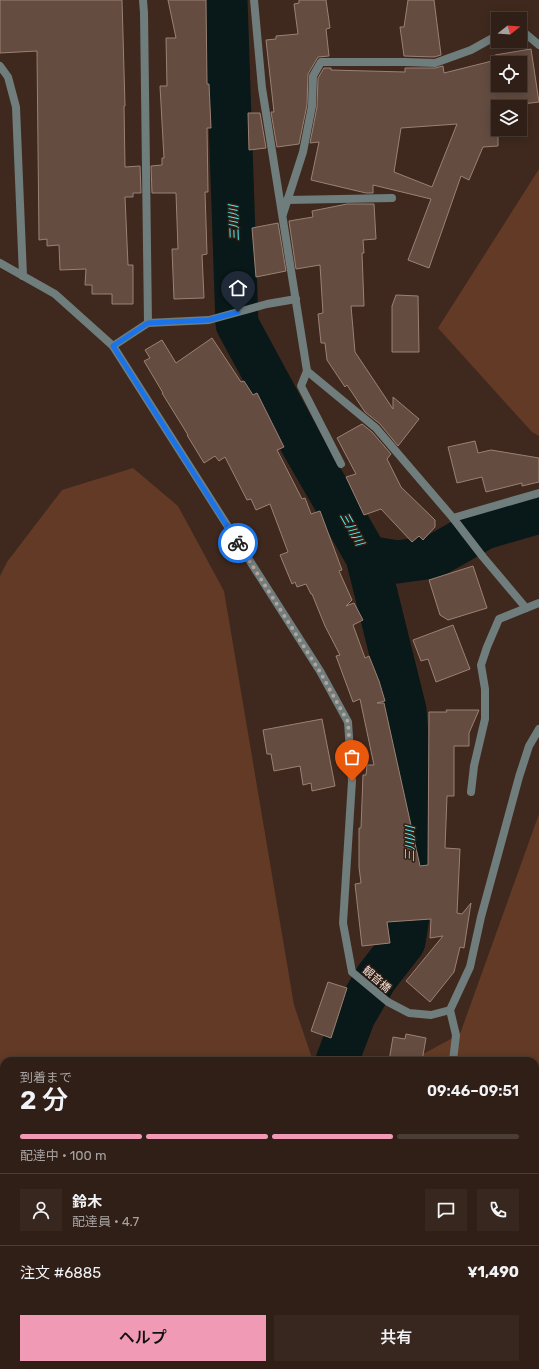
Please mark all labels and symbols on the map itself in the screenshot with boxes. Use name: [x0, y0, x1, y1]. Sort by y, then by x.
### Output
north arrow: [491, 12, 527, 48]
water label: 三川川: [226, 203, 242, 241]
pin: [221, 271, 255, 312]
water label: 三川川: [337, 510, 368, 550]
courier: [218, 523, 258, 563]
pin: [335, 740, 369, 781]
water label: 三川川: [403, 824, 417, 862]
street label: 観音橋: [360, 964, 393, 995]

